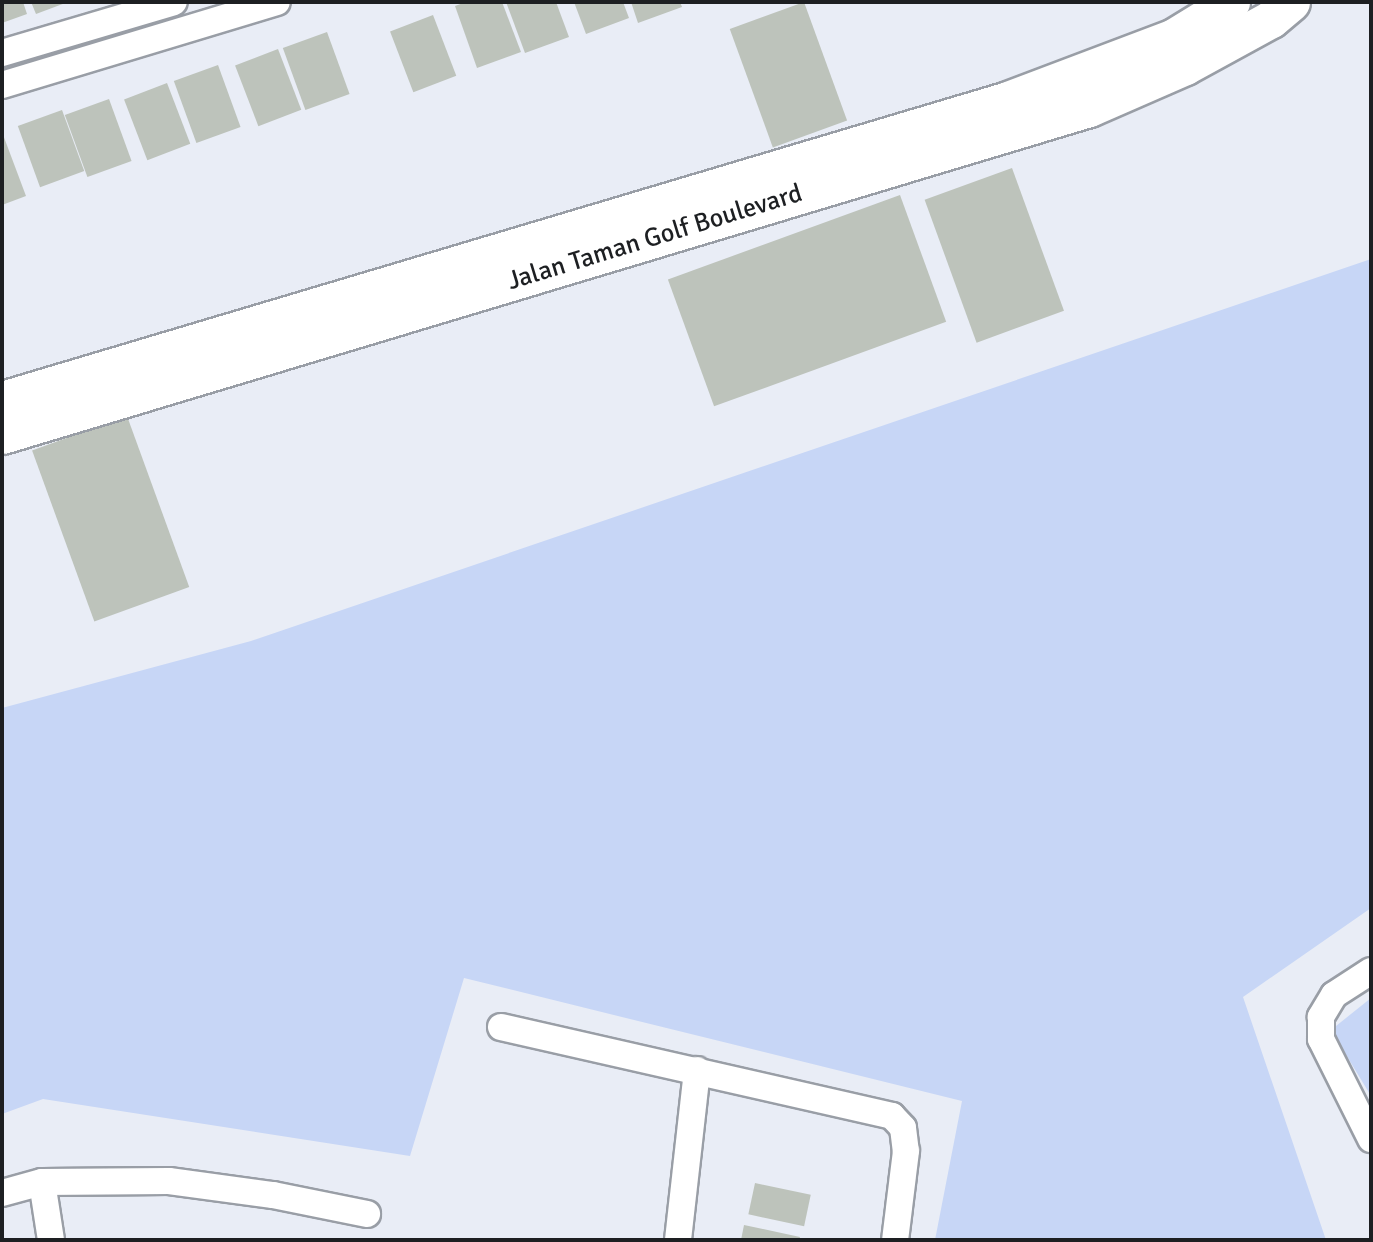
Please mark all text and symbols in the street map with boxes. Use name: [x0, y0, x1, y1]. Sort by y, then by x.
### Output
street label: Jalan Taman Golf Boulevard: [504, 178, 806, 298]

